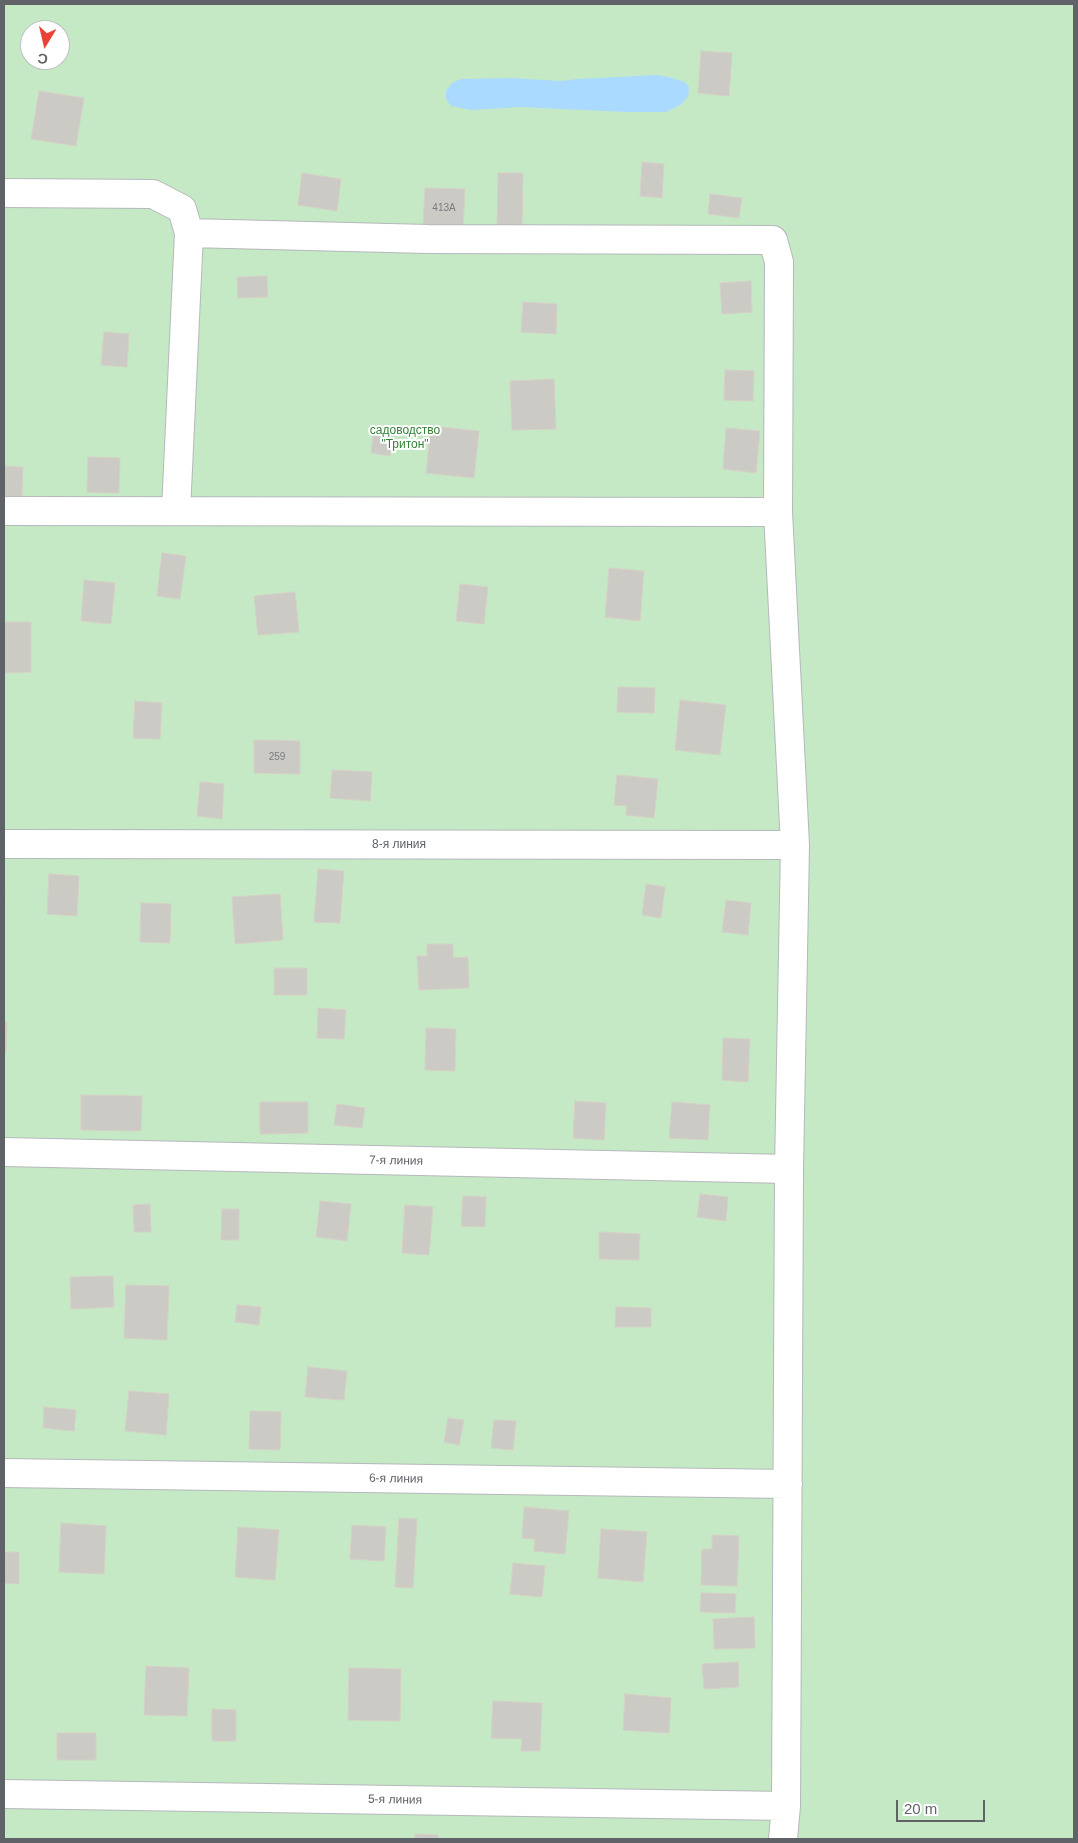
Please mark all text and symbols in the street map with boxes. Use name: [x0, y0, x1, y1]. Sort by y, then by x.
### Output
north arrow: [20, 20, 70, 70]
text: С: [37, 50, 49, 68]
house number: 413А: [432, 202, 456, 214]
park label: садоводство "Тритон": [370, 424, 440, 452]
house number: 259: [269, 751, 285, 763]
street label: 8-я линия: [372, 838, 426, 852]
street label: 7-я линия: [369, 1153, 423, 1169]
street label: 6-я линия: [369, 1471, 423, 1487]
scale bar: [898, 1790, 987, 1822]
street label: 5-я линия: [368, 1792, 422, 1808]
text: 20 m: [904, 1800, 937, 1817]

